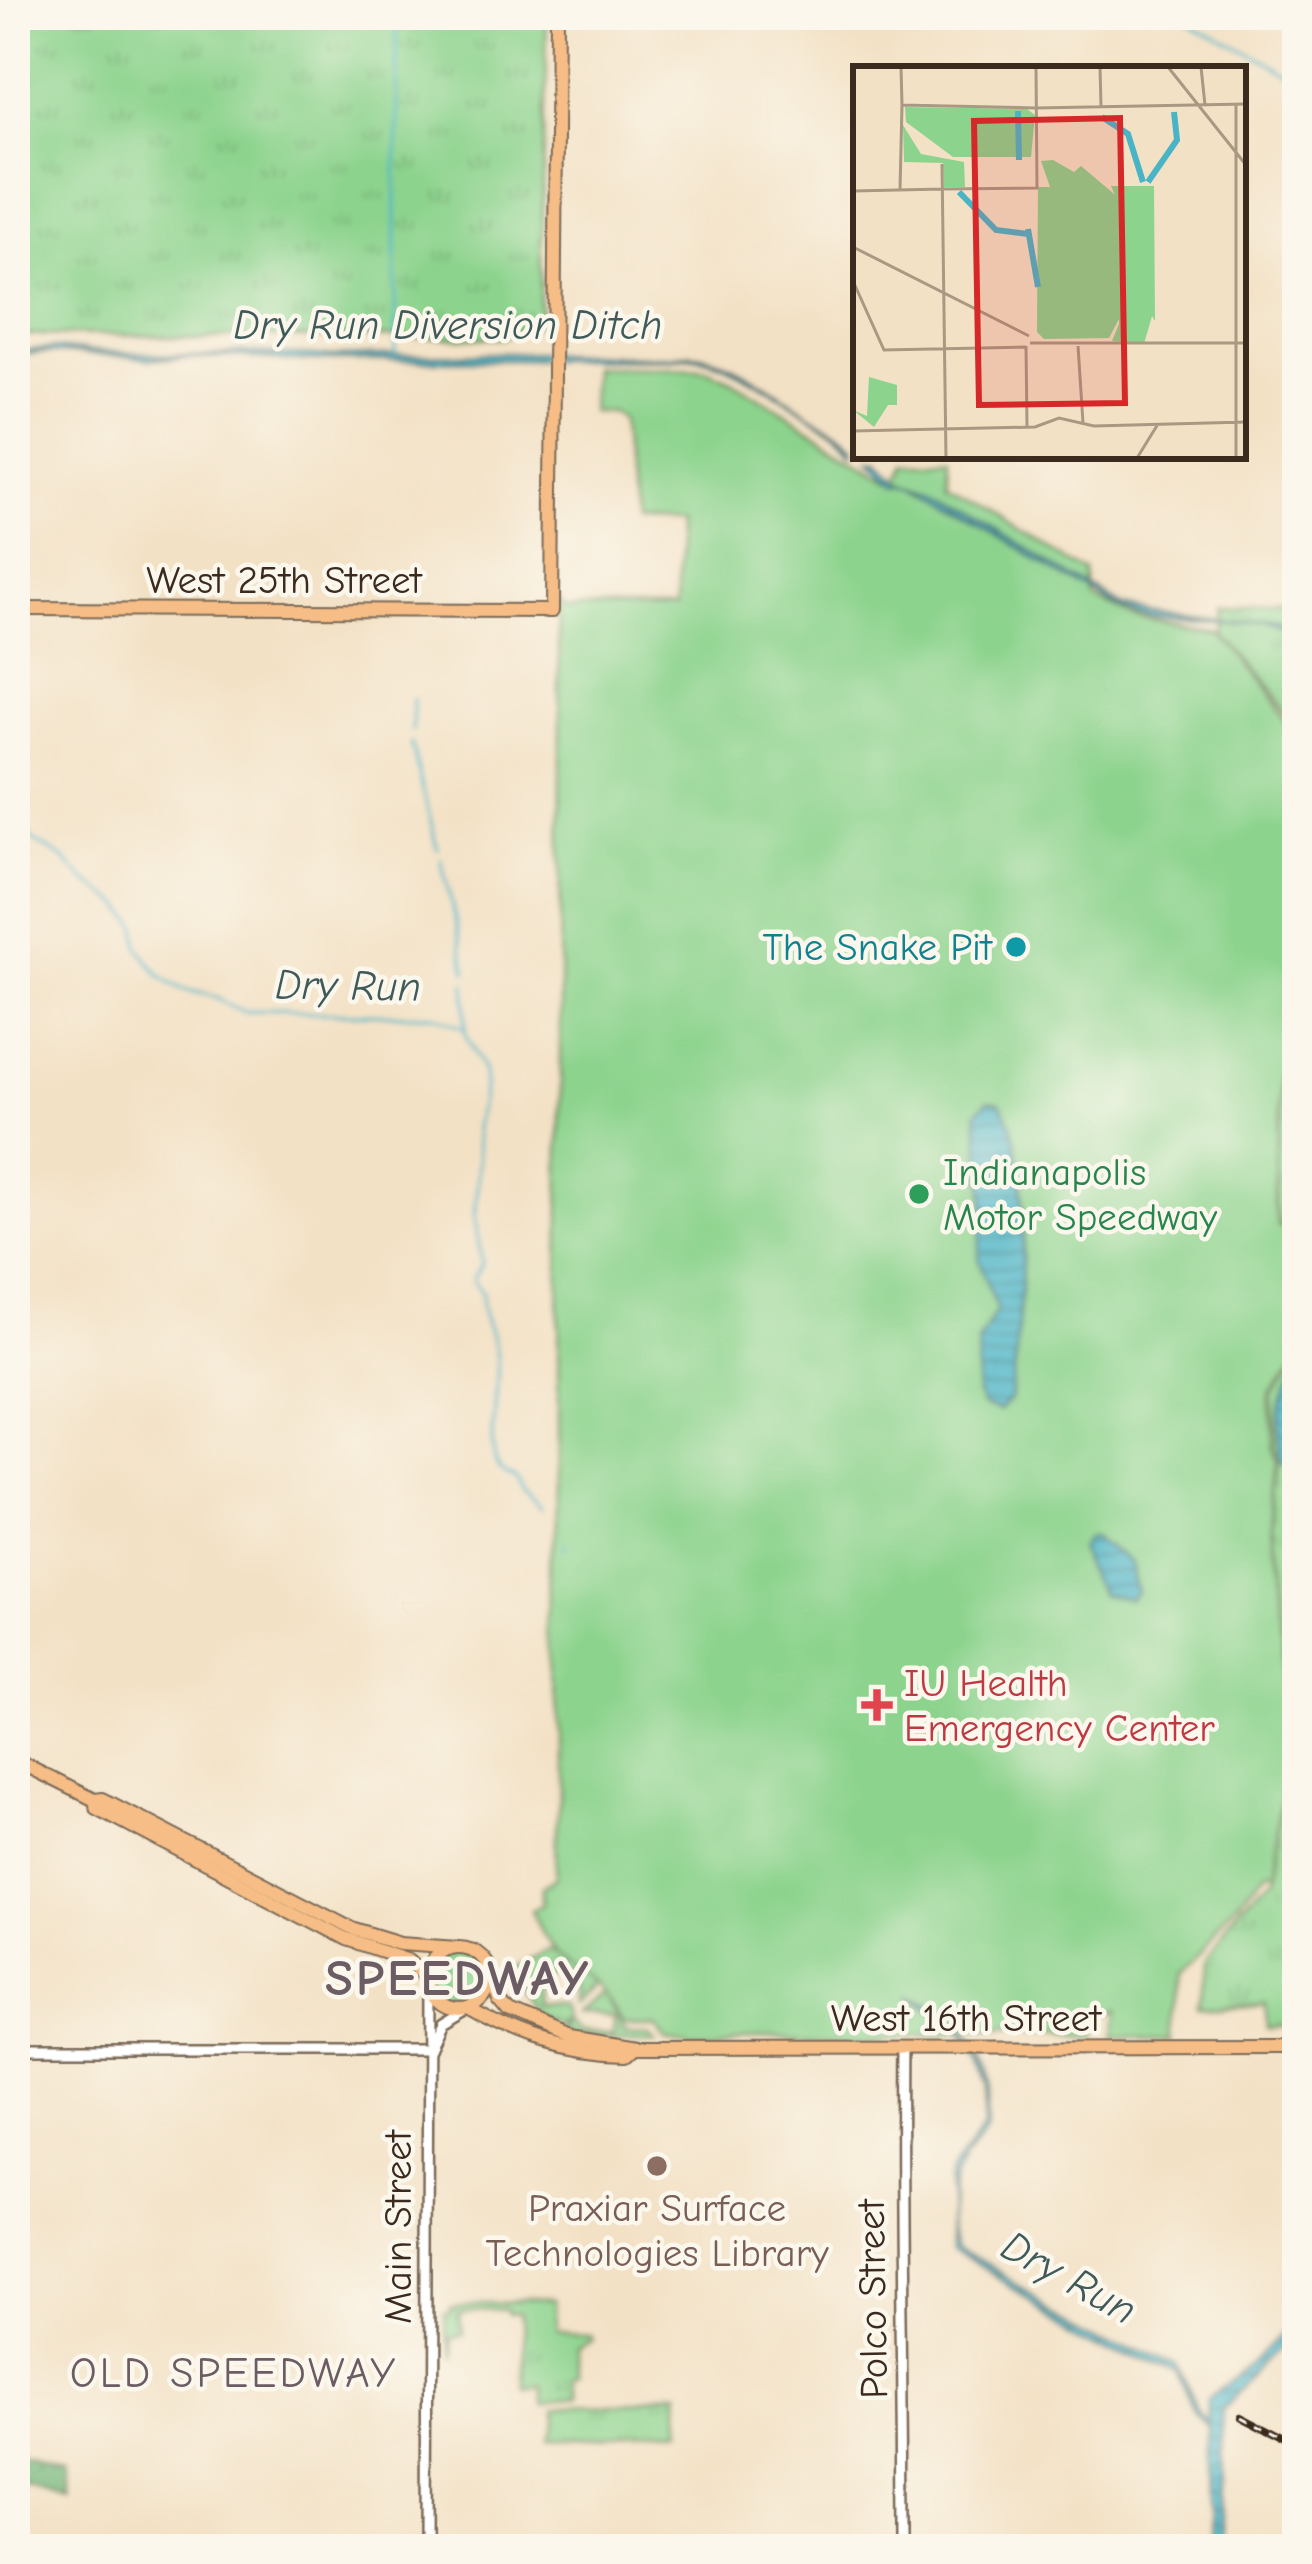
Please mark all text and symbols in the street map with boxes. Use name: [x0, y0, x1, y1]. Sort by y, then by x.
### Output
inset map: [853, 66, 1246, 459]
water label: Dry Run Diversion Ditch: [233, 301, 663, 350]
street label: West 25th Street: [146, 558, 424, 603]
place label: The Snake Pit: [762, 925, 994, 970]
marker: The Snake Pit: [1003, 934, 1029, 960]
water label: Dry Run: [274, 960, 422, 1012]
place label: Indianapolis Motor Speedway: [943, 1150, 1218, 1240]
marker: Indianapolis Motor Speedway: [906, 1181, 932, 1207]
place label: IU Health Emergency Center: [904, 1661, 1215, 1751]
marker: IU Health Emergency Center: [861, 1689, 893, 1721]
district label: SPEEDWAY: [325, 1949, 591, 2008]
street label: West 16th Street: [831, 1996, 1103, 2041]
street label: Main Street: [376, 2128, 421, 2324]
marker: Praxiar Surface Technologies Library: [644, 2153, 670, 2179]
place label: Praxiar Surface Technologies Library: [485, 2186, 829, 2276]
street label: Polco Street: [849, 2197, 897, 2399]
water label: Dry Run: [993, 2221, 1145, 2335]
district label: OLD SPEEDWAY: [70, 2349, 398, 2398]

